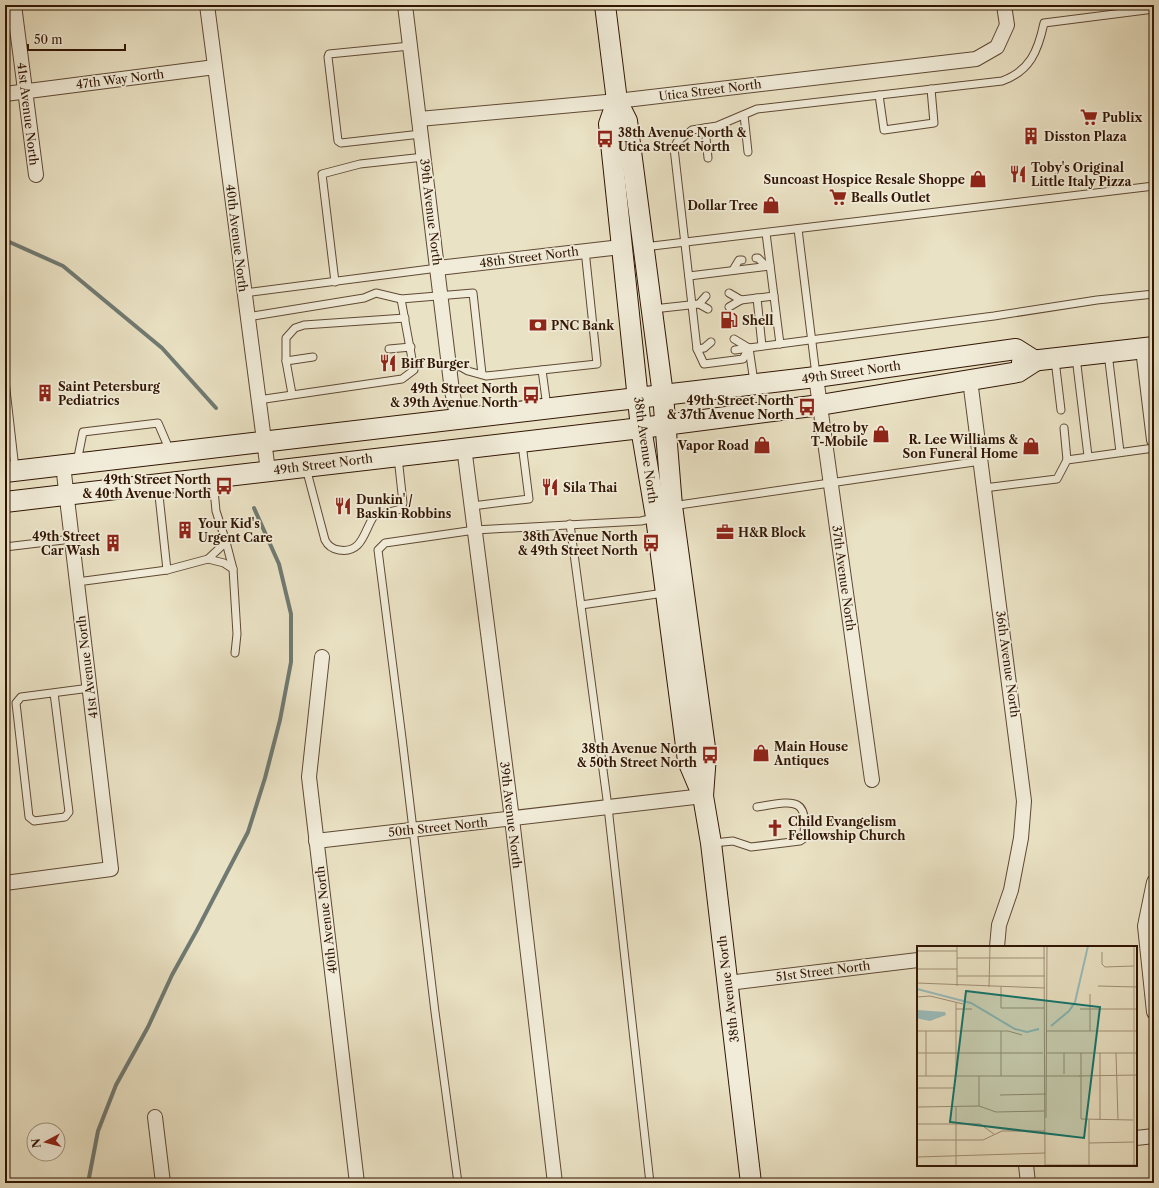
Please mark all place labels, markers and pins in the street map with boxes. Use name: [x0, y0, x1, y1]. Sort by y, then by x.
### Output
supermarket icon: Publix: [1079, 107, 1099, 127]
place label: Publix: [1102, 110, 1143, 125]
place label: 38th Avenue North & Utica Street North: [618, 125, 746, 154]
building icon: Disston Plaza: [1021, 126, 1041, 146]
bus stop icon: 38th Avenue North & Utica Street North: [595, 129, 615, 149]
place label: Disston Plaza: [1044, 129, 1128, 144]
place label: Toby's Original Little Italy Pizza: [1031, 160, 1132, 189]
restaurant icon: Toby's Original Little Italy Pizza: [1008, 164, 1028, 184]
shop icon: Suncoast Hospice Resale Shoppe: [968, 169, 988, 189]
place label: Suncoast Hospice Resale Shoppe: [764, 172, 965, 187]
supermarket icon: Bealls Outlet: [828, 187, 848, 207]
place label: Bealls Outlet: [851, 190, 931, 205]
shop icon: Dollar Tree: [761, 195, 781, 215]
place label: Dollar Tree: [687, 198, 758, 213]
fuel station icon: Shell: [719, 310, 739, 330]
place label: Shell: [742, 313, 774, 328]
bank icon: PNC Bank: [528, 315, 548, 335]
place label: PNC Bank: [551, 318, 615, 333]
restaurant icon: Biff Burger: [378, 353, 398, 373]
place label: Biff Burger: [401, 356, 469, 371]
place label: Saint Petersburg Pediatrics: [58, 379, 161, 408]
place label: 49th Street North & 39th Avenue North: [390, 381, 519, 410]
building icon: Saint Petersburg Pediatrics: [35, 383, 55, 403]
bus stop icon: 49th Street North & 39th Avenue North: [521, 385, 541, 405]
place label: 49th Street North & 37th Avenue North: [667, 393, 795, 422]
bus stop icon: 49th Street North & 37th Avenue North: [797, 397, 817, 417]
place label: Metro by T-Mobile: [811, 420, 869, 449]
shop icon: Metro by T-Mobile: [871, 424, 891, 444]
place label: R. Lee Williams & Son Funeral Home: [903, 432, 1018, 461]
shop icon: Vapor Road: [752, 435, 772, 455]
shop icon: R. Lee Williams & Son Funeral Home: [1021, 436, 1041, 456]
place label: Vapor Road: [677, 438, 749, 453]
place label: 49th Street North & 40th Avenue North: [82, 472, 212, 501]
bus stop icon: 49th Street North & 40th Avenue North: [214, 476, 234, 496]
restaurant icon: Sila Thai: [540, 477, 560, 497]
place label: Sila Thai: [563, 480, 618, 495]
place label: Dunkin' / Baskin Robbins: [356, 492, 452, 521]
restaurant icon: Dunkin' / Baskin Robbins: [333, 496, 353, 516]
place label: Your Kid's Urgent Care: [197, 516, 273, 545]
building icon: Your Kid's Urgent Care: [175, 520, 195, 540]
office icon: H&R Block: [715, 522, 735, 542]
place label: H&R Block: [738, 525, 807, 540]
place label: 49th Street Car Wash: [32, 529, 101, 558]
place label: 38th Avenue North & 49th Street North: [518, 529, 639, 558]
building icon: 49th Street Car Wash: [103, 533, 123, 553]
bus stop icon: 38th Avenue North & 49th Street North: [641, 533, 661, 553]
place label: Main House Antiques: [773, 739, 848, 768]
place label: 38th Avenue North & 50th Street North: [577, 741, 698, 770]
shop icon: Main House Antiques: [751, 743, 771, 763]
bus stop icon: 38th Avenue North & 50th Street North: [700, 745, 720, 765]
place label: Child Evangelism Fellowship Church: [788, 814, 906, 843]
church icon: Child Evangelism Fellowship Church: [765, 818, 785, 838]

